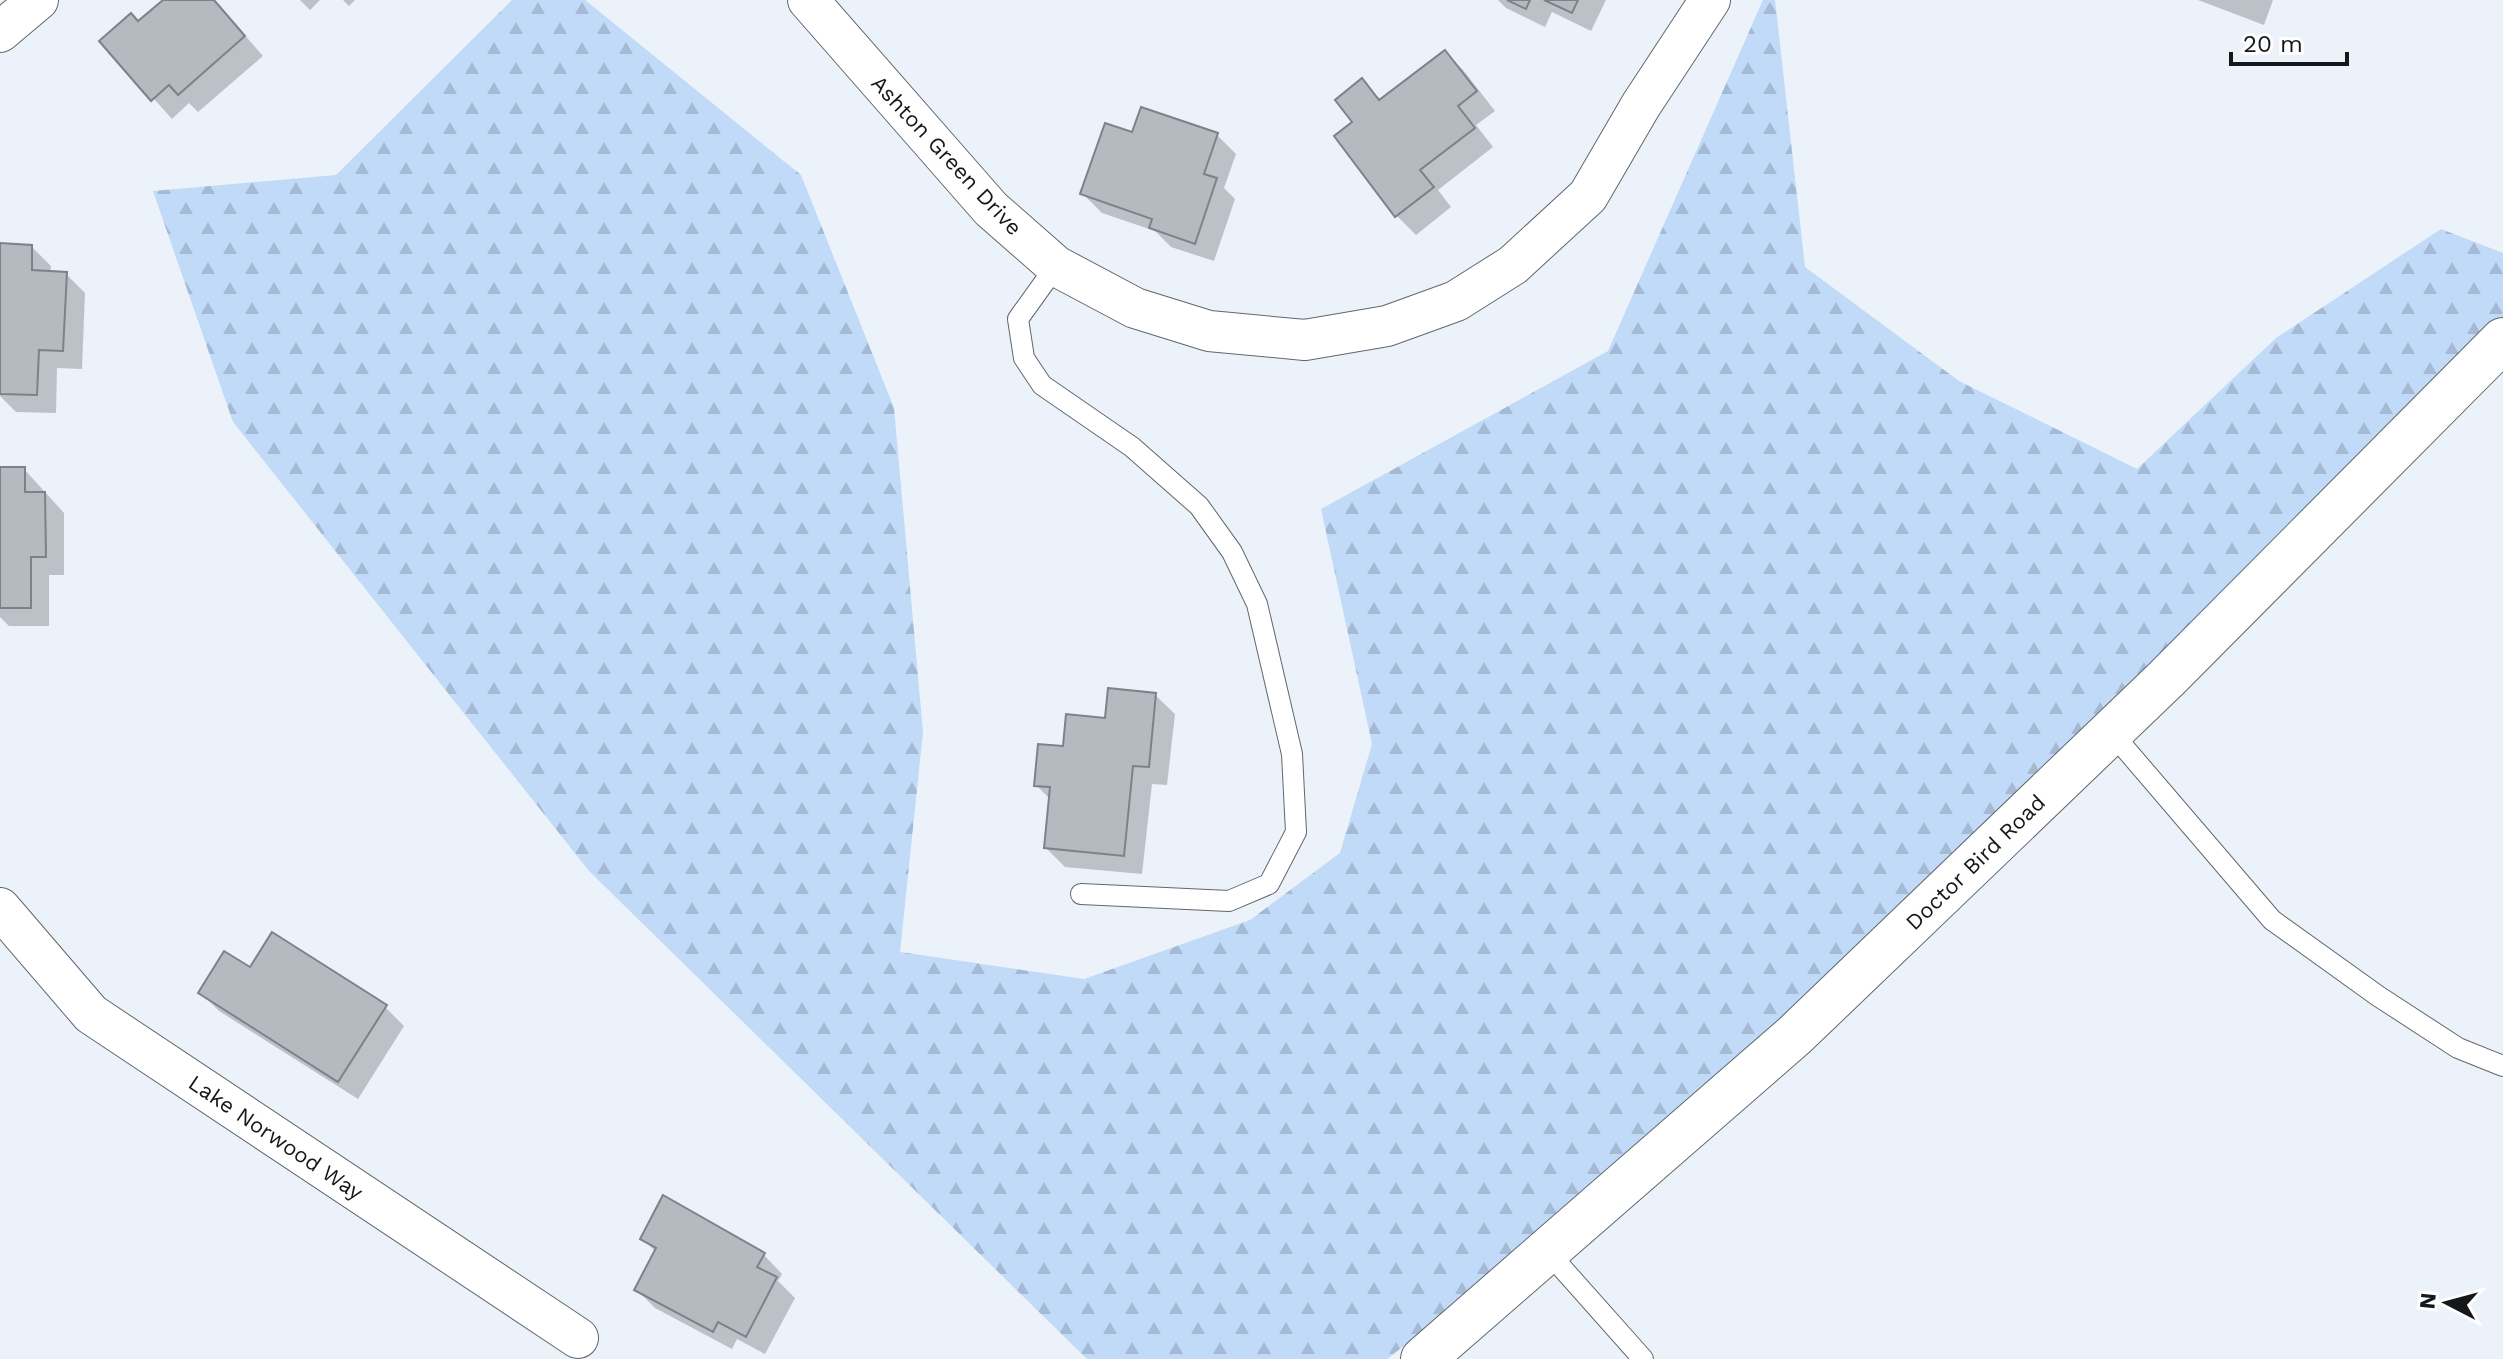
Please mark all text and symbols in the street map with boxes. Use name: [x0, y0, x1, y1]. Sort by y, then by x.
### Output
scale bar: [2231, 16, 2347, 66]
text: 20 m: [2243, 30, 2303, 58]
street label: Ashton Green Drive: [866, 70, 1027, 240]
street label: Doctor Bird Road: [1901, 790, 2050, 935]
street label: Lake Norwood Way: [184, 1070, 368, 1205]
north arrow: [2407, 1263, 2487, 1343]
text: N: [2414, 1292, 2441, 1310]

